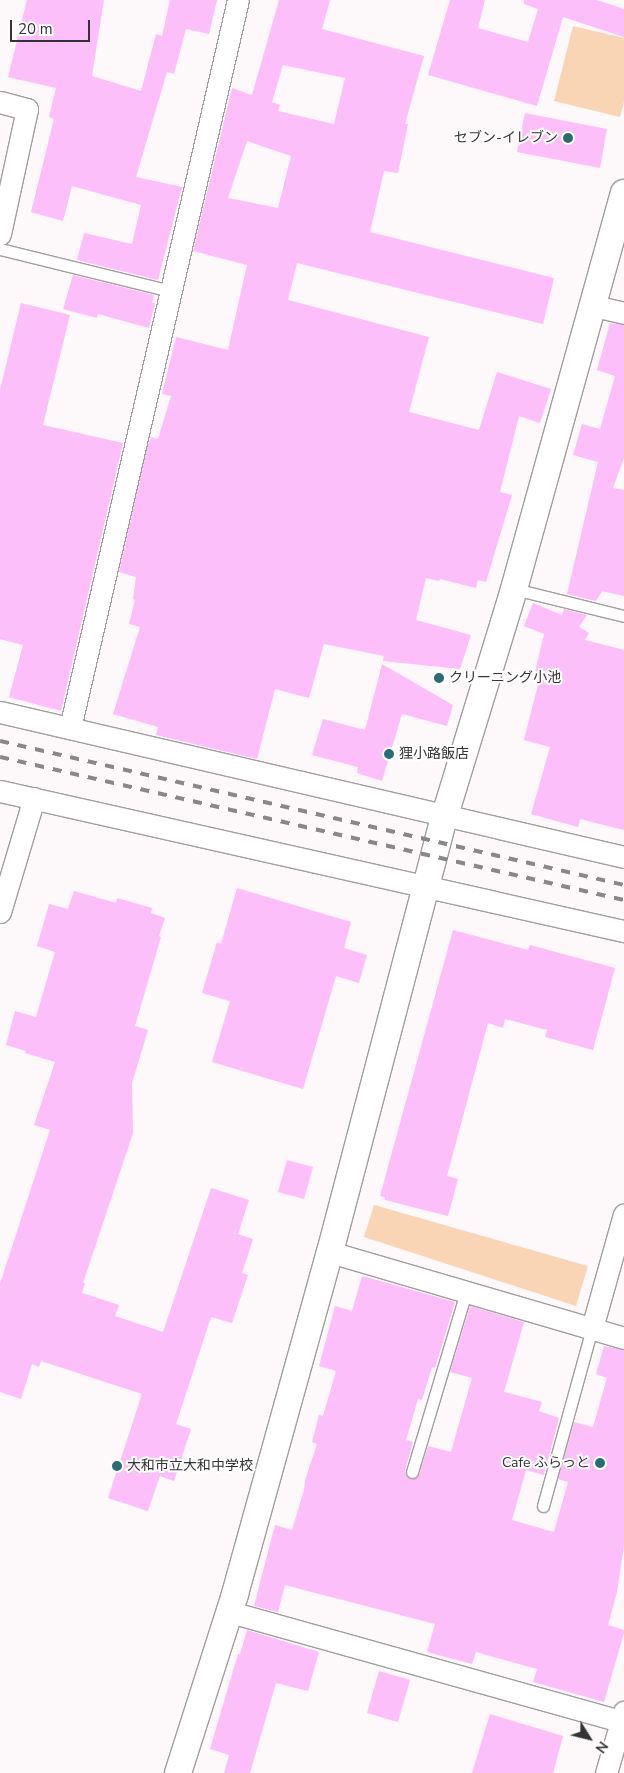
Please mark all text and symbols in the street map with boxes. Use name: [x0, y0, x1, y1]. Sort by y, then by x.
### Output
scale bar: [12, 10, 92, 42]
text: 20 m: [18, 19, 53, 39]
place label: セブン-イレブン: [454, 130, 558, 146]
marker: セブン-イレブン: [562, 132, 574, 144]
place label: クリーニング小池: [449, 670, 561, 686]
marker: クリーニング小池: [433, 672, 445, 684]
place label: 狸小路飯店: [399, 746, 469, 762]
marker: 狸小路飯店: [383, 748, 395, 760]
place label: Cafe ふらっと: [502, 1455, 590, 1471]
marker: Cafe ふらっと: [594, 1457, 606, 1469]
place label: 大和市立大和中学校: [127, 1458, 253, 1474]
marker: 大和市立大和中学校: [111, 1460, 123, 1472]
north arrow: [564, 1713, 614, 1763]
text: N: [591, 1737, 612, 1757]

